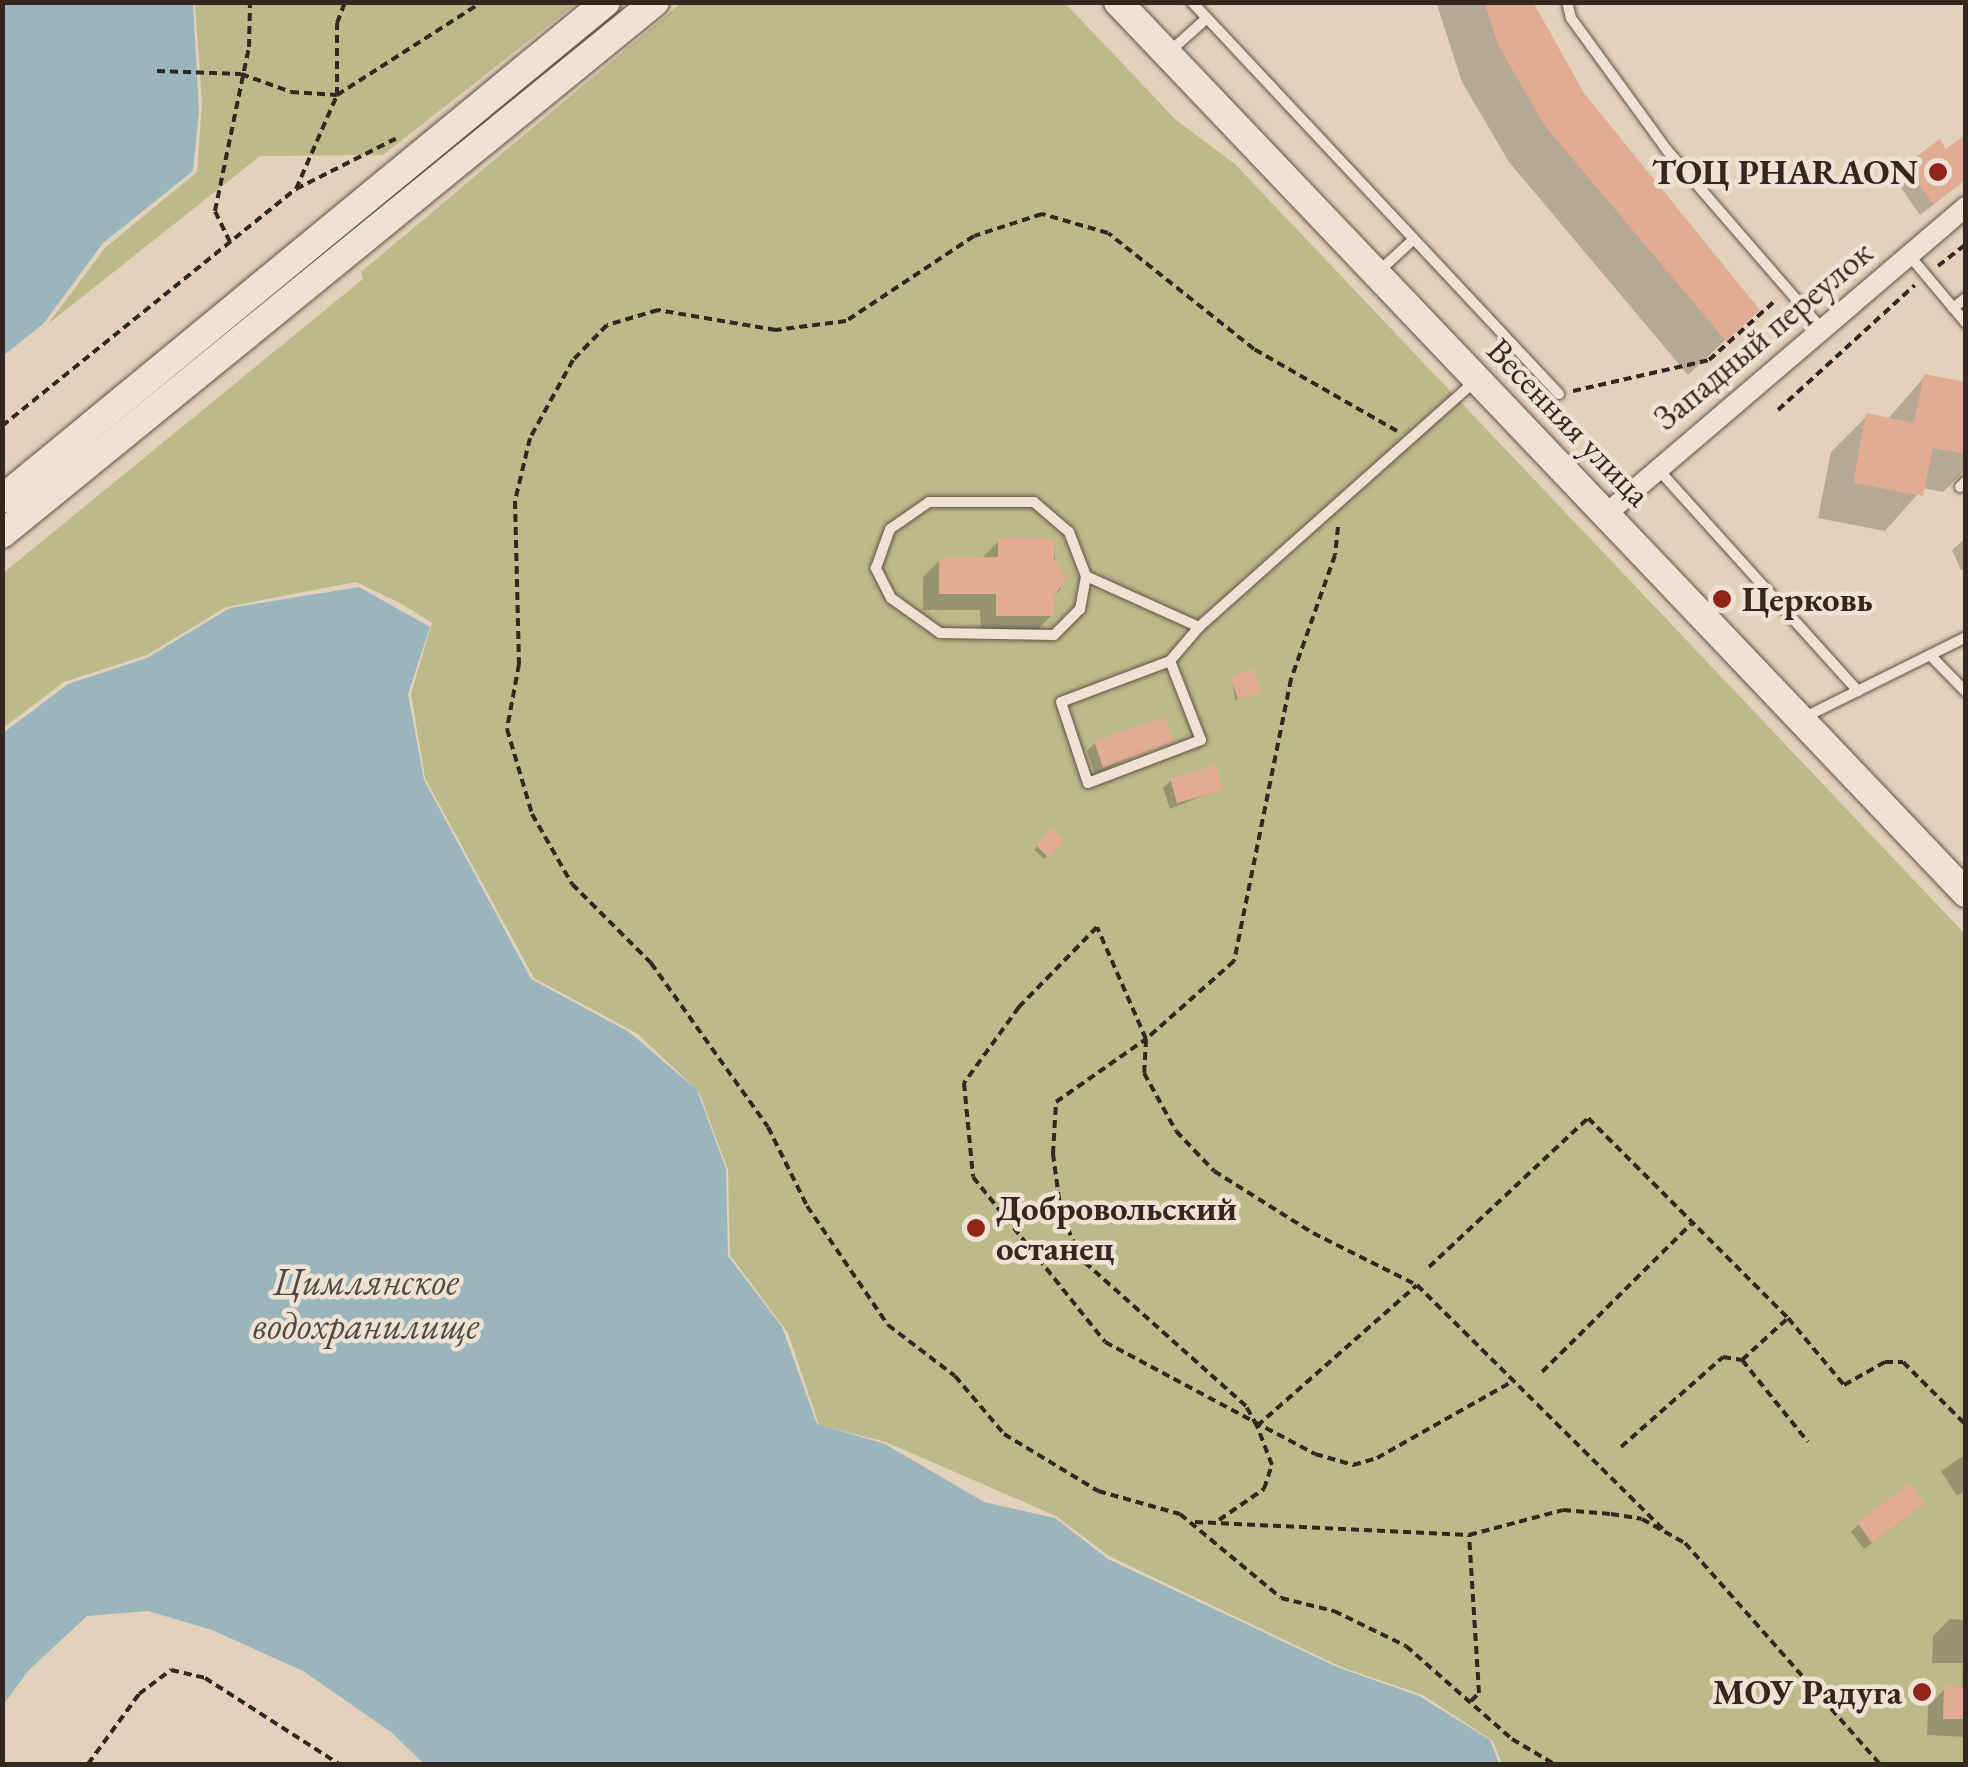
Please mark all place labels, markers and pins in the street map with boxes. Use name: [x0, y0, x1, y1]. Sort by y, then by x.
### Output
place label: ТОЦ PHARAON: [1652, 151, 1918, 193]
marker: ТОЦ PHARAON: [1927, 161, 1949, 183]
place label: Церковь: [1742, 578, 1873, 620]
marker: Церковь: [1711, 588, 1733, 610]
place label: Добровольский останец: [996, 1187, 1237, 1269]
marker: Добровольский останец: [965, 1217, 987, 1239]
place label: МОУ Радуга: [1712, 1671, 1902, 1713]
marker: МОУ Радуга: [1911, 1681, 1933, 1703]

